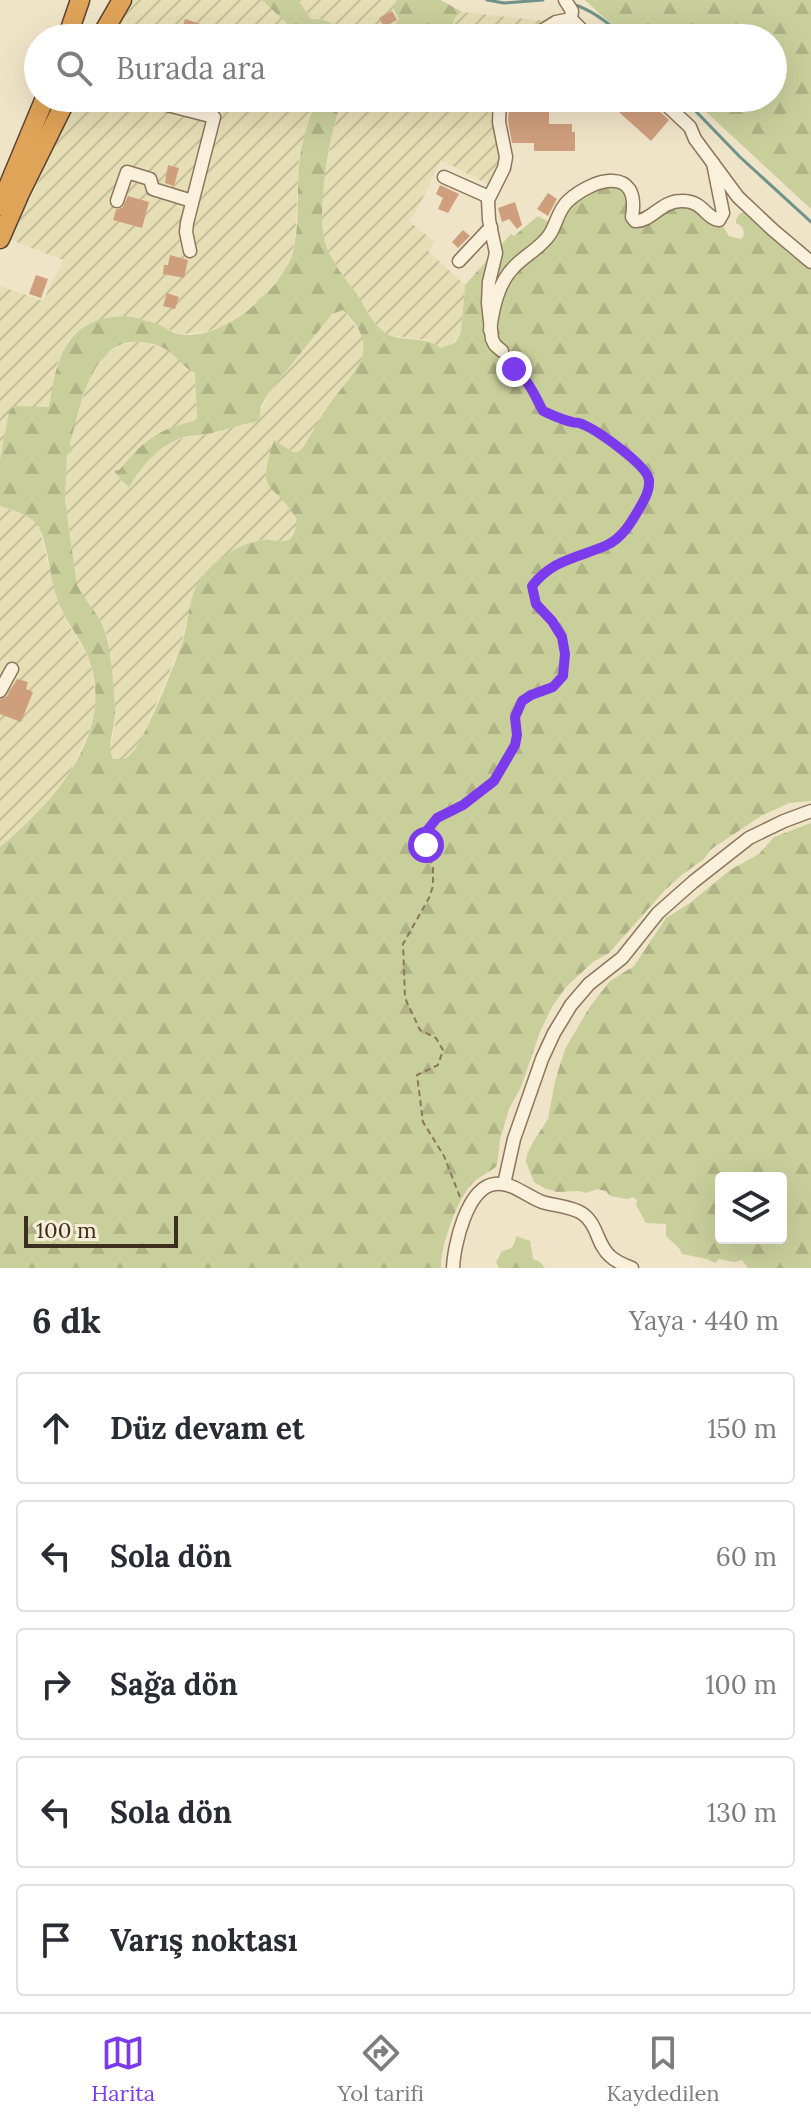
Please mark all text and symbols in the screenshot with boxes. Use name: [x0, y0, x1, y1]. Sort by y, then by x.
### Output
search box: [24, 24, 787, 112]
icon: search: [52, 46, 96, 90]
text: Burada ara: [116, 49, 266, 87]
route end: [496, 351, 532, 387]
route start: [408, 827, 444, 863]
map controls: [715, 1172, 787, 1244]
button: layers: [715, 1172, 787, 1244]
scale bar: [24, 1212, 178, 1248]
text: 100 m: [36, 1216, 97, 1244]
text: 6 dk: [32, 1299, 101, 1342]
text: Yaya · 440 m: [629, 1304, 779, 1337]
icon: ahead: [34, 1406, 78, 1450]
text: Düz devam et: [110, 1409, 304, 1447]
text: 150 m: [707, 1412, 777, 1445]
icon: left: [34, 1534, 78, 1578]
text: Sola dön: [110, 1537, 232, 1575]
text: 60 m: [716, 1540, 777, 1573]
icon: right: [34, 1662, 78, 1706]
text: Sağa dön: [110, 1665, 238, 1703]
text: 100 m: [705, 1668, 777, 1701]
icon: left: [34, 1790, 78, 1834]
text: Sola dön: [110, 1793, 232, 1831]
text: 130 m: [707, 1796, 777, 1829]
icon: arrive: [34, 1918, 78, 1962]
text: Varış noktası: [110, 1921, 297, 1959]
tab: Harita: [91, 2031, 155, 2107]
tab: Yol tarifi: [338, 2031, 424, 2107]
tab: Kaydedilen: [607, 2031, 720, 2107]

